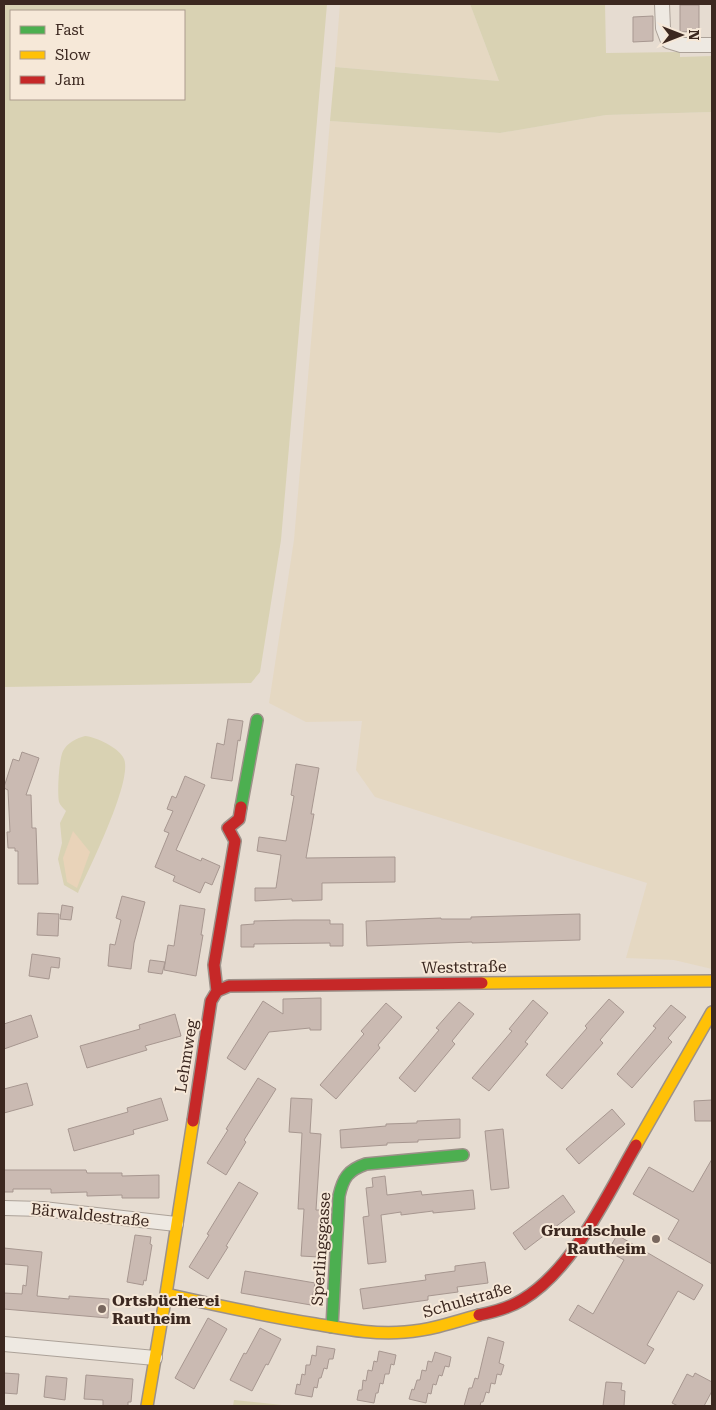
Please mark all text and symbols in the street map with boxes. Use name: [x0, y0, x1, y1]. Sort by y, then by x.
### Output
legend: [10, 10, 185, 100]
north arrow: [656, 10, 706, 60]
text: Fast: [55, 21, 85, 39]
text: N: [686, 30, 702, 41]
text: Slow: [55, 46, 91, 64]
text: Jam: [55, 71, 85, 89]
street label: Weststraße: [421, 957, 507, 977]
street label: Lehmweg: [171, 1017, 201, 1094]
street label: Sperlingsgasse: [308, 1191, 334, 1307]
street label: Bärwaldestraße: [30, 1199, 151, 1231]
place label: Grundschule Rautheim: [541, 1221, 647, 1258]
marker: Grundschule Rautheim: [650, 1233, 662, 1245]
street label: Schulstraße: [420, 1278, 514, 1322]
place label: Ortsbücherei Rautheim: [112, 1291, 220, 1328]
marker: Ortsbücherei Rautheim: [96, 1303, 108, 1315]

